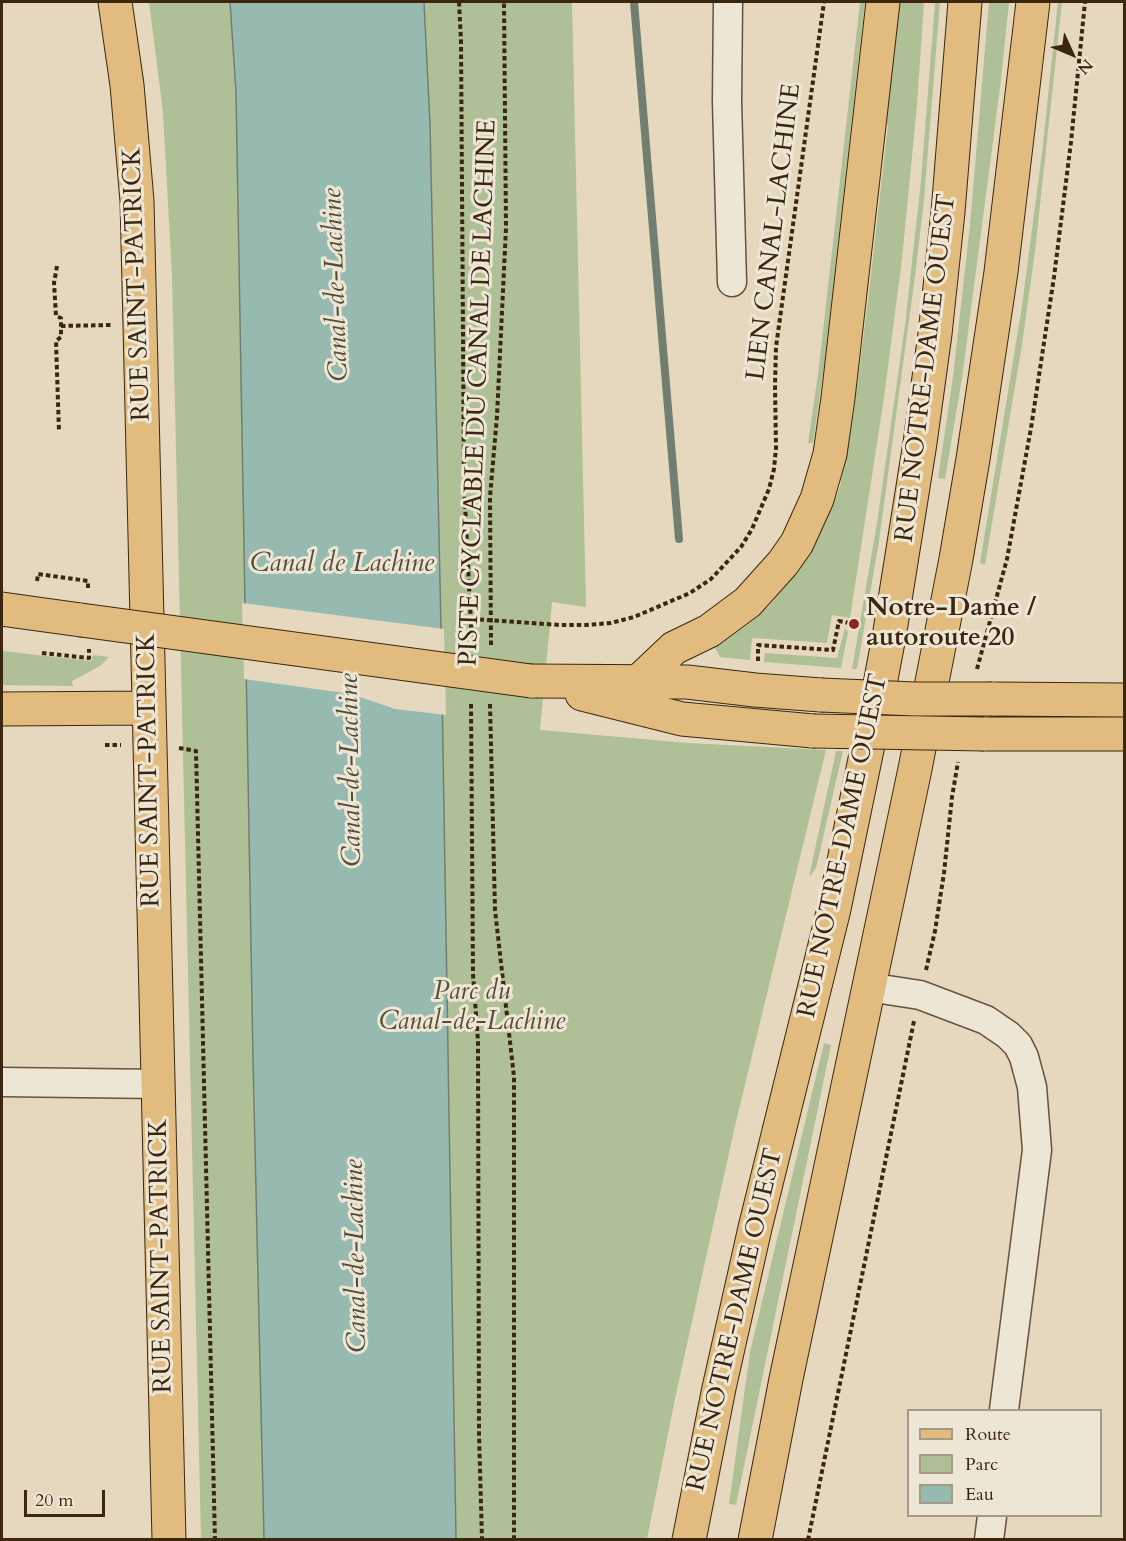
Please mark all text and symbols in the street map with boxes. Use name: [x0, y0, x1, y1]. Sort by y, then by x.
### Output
north arrow: [1042, 24, 1102, 84]
text: N: [1072, 54, 1098, 79]
street label: LIEN CANAL-LACHINE: [741, 82, 809, 382]
street label: PISTE CYCLABLE DU CANAL DE LACHINE: [454, 119, 504, 667]
street label: RUE SAINT-PATRICK: [118, 146, 158, 422]
water label: Canal-de-Lachine: [317, 188, 357, 382]
street label: RUE NOTRE-DAME OUEST: [890, 192, 964, 544]
water label: Canal de Lachine: [250, 549, 434, 581]
place label: Notre-Dame / autoroute 20: [866, 593, 1036, 654]
marker: Notre-Dame / autoroute 20: [847, 617, 861, 631]
street label: RUE SAINT-PATRICK: [132, 632, 168, 908]
street label: RUE NOTRE-DAME OUEST: [792, 671, 896, 1021]
water label: Canal-de-Lachine: [334, 673, 370, 867]
park label: Parc du Canal-de-Lachine: [379, 977, 565, 1038]
street label: RUE SAINT-PATRICK: [144, 1118, 180, 1394]
street label: RUE NOTRE-DAME OUEST: [681, 1146, 791, 1494]
water label: Canal-de-Lachine: [339, 1159, 375, 1353]
legend: [907, 1409, 1102, 1517]
text: Route: [965, 1422, 1011, 1447]
text: Parc: [965, 1452, 998, 1477]
scale bar: [27, 1478, 108, 1516]
text: Eau: [965, 1482, 994, 1507]
text: 20 m: [35, 1488, 74, 1513]

